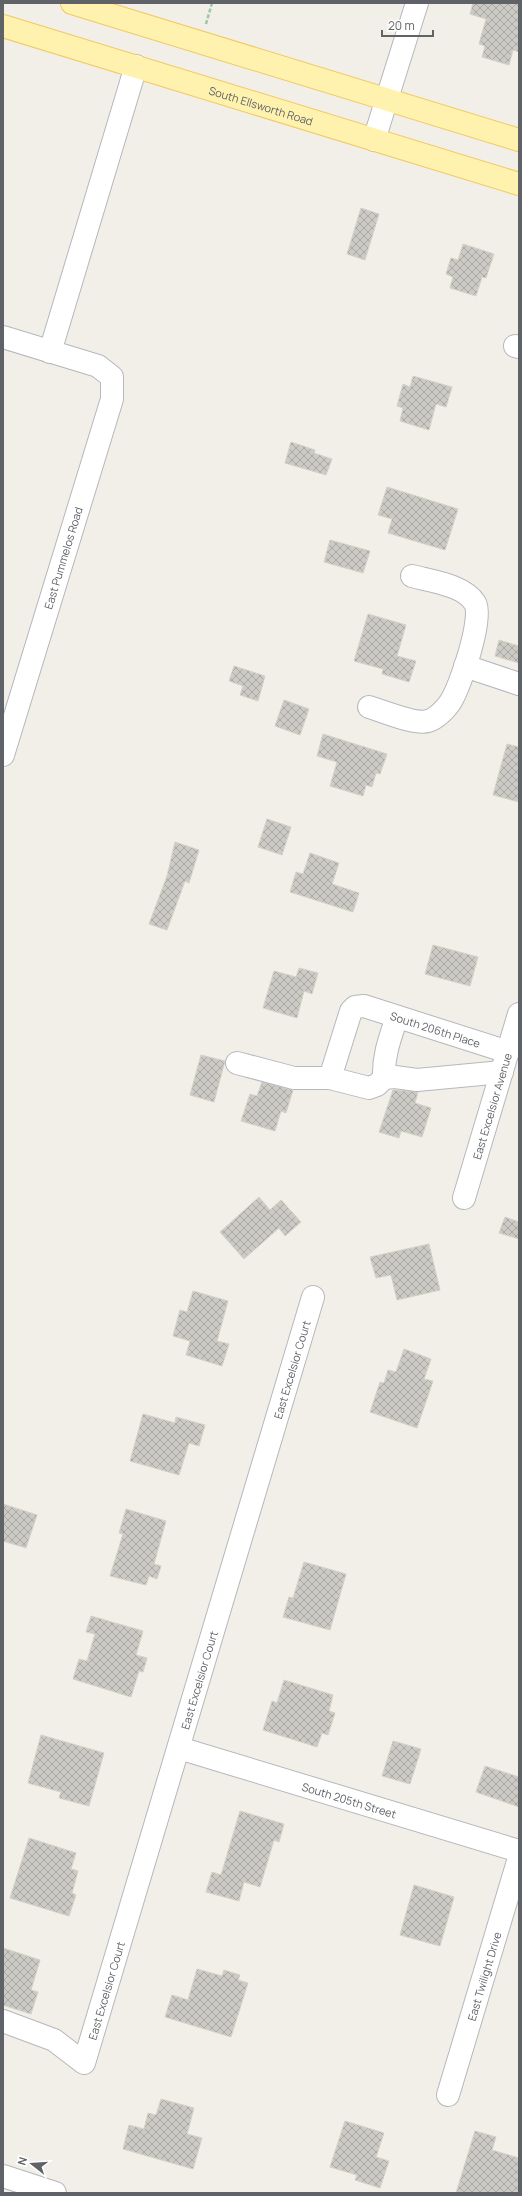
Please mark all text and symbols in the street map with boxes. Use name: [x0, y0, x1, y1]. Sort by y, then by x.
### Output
scale bar: [382, 12, 433, 38]
text: 20 m: [388, 17, 415, 34]
street label: South Ellsworth Road: [207, 82, 315, 128]
street label: East Pummelos Road: [40, 505, 86, 611]
street label: South 206th Place: [389, 1007, 483, 1050]
street label: East Excelsior Avenue: [469, 1050, 515, 1161]
street label: East Excelsior Court: [270, 1319, 313, 1421]
street label: East Excelsior Court: [177, 1629, 220, 1731]
street label: South 205th Street: [300, 1778, 398, 1821]
street label: East Twilight Drive: [463, 1929, 504, 2023]
street label: East Excelsior Court: [84, 1939, 127, 2041]
north arrow: [12, 2144, 52, 2184]
text: N: [14, 2155, 30, 2167]

